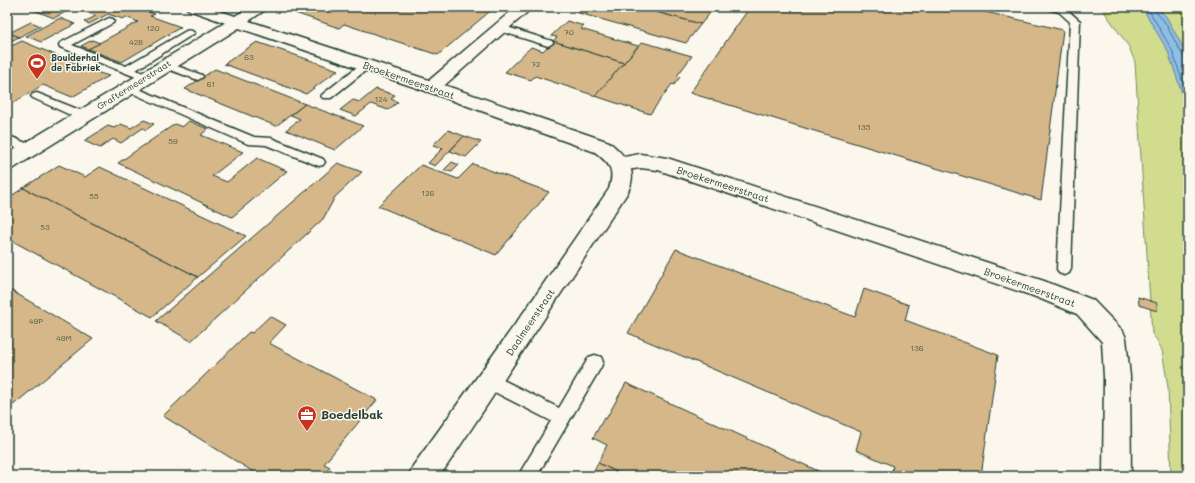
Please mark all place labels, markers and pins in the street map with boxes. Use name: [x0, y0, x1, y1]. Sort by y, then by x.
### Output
sports icon: Boulderhal de Fabriek: [26, 52, 48, 80]
place label: Boulderhal de Fabriek: [51, 52, 100, 73]
office icon: Boedelbak: [296, 404, 318, 432]
place label: Boedelbak: [321, 406, 383, 422]

